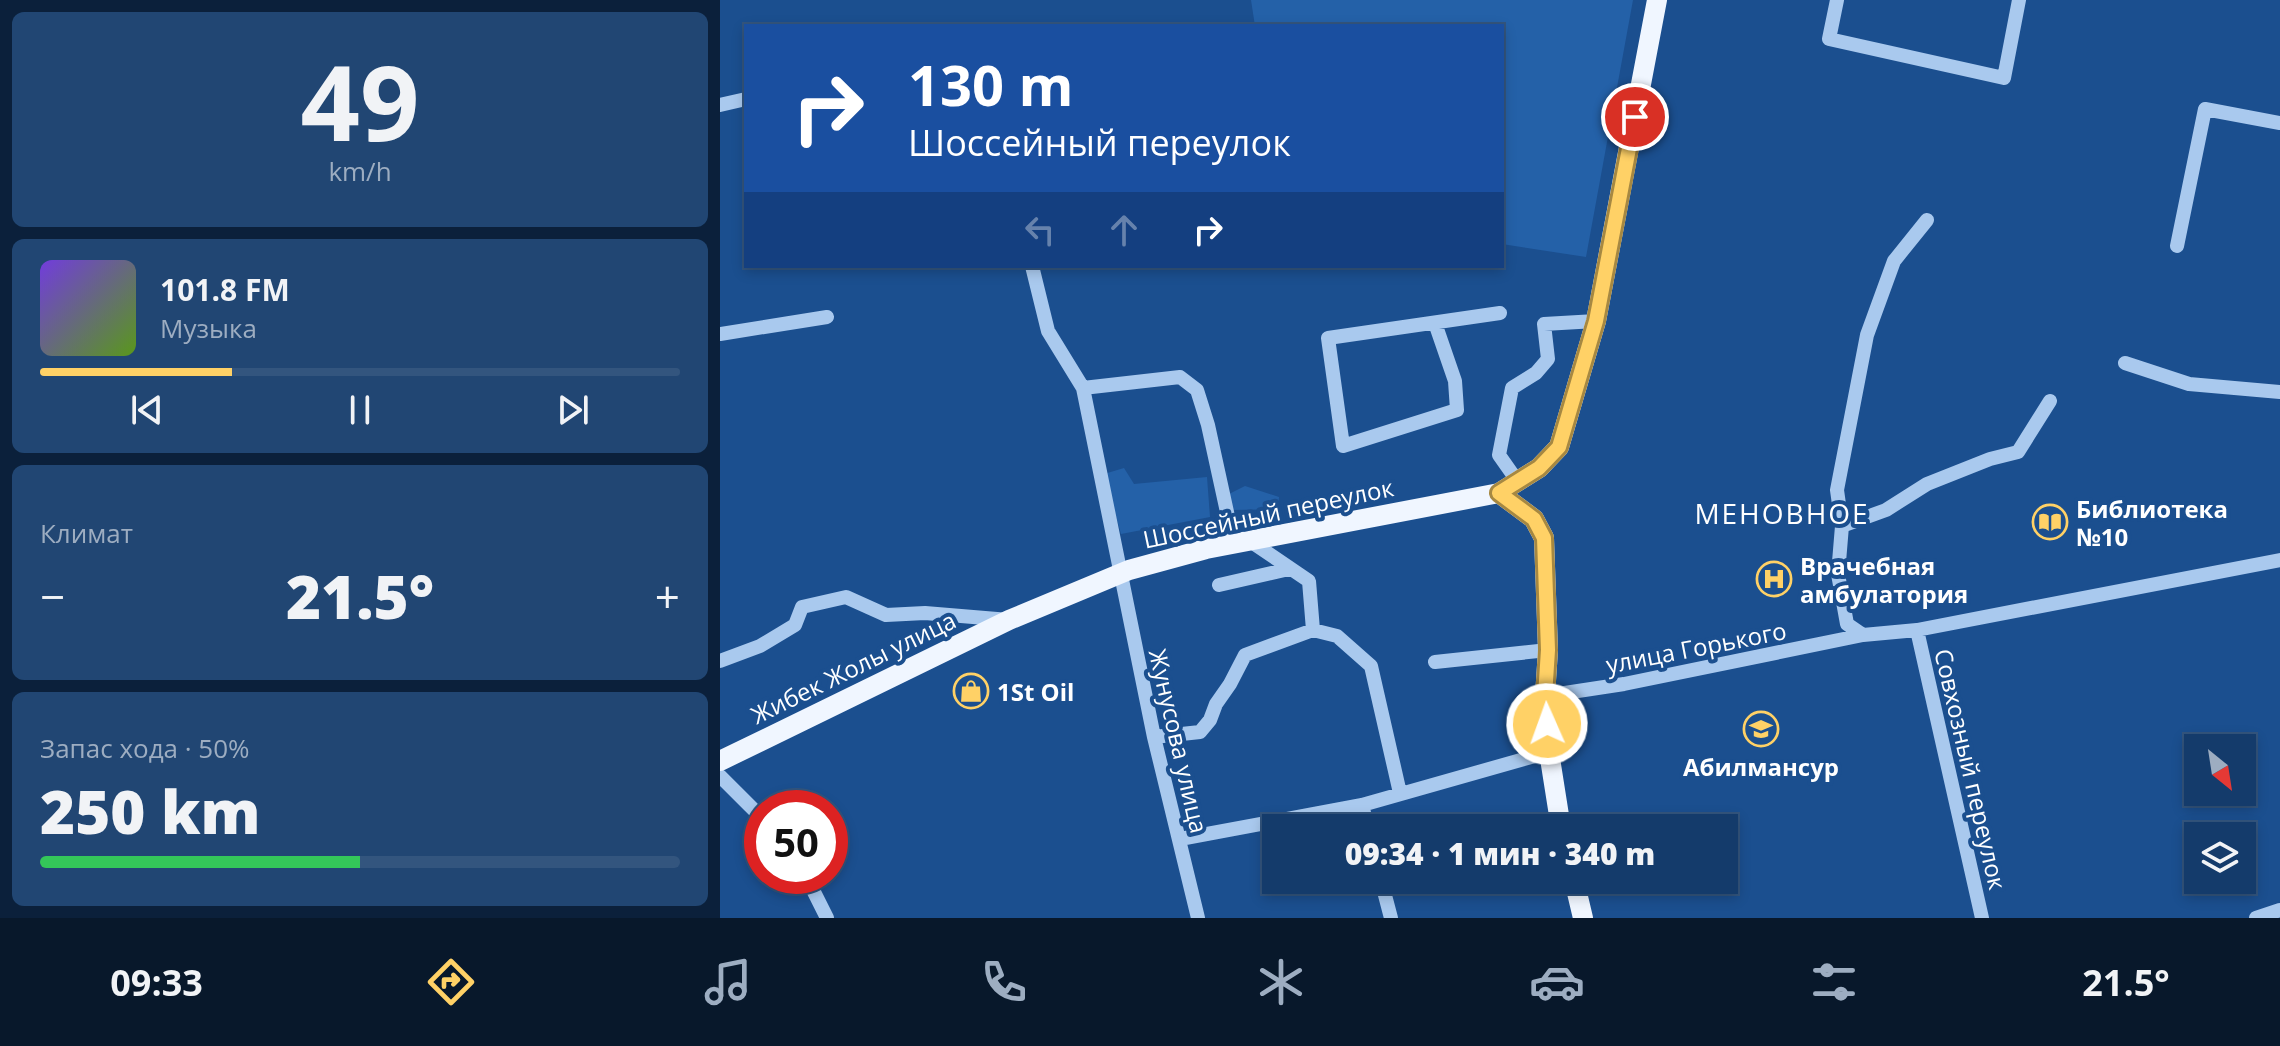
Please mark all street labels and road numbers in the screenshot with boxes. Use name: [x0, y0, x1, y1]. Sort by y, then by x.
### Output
street label: Шоссейный переулок: [1140, 470, 1397, 556]
street label: Жибек Жолы улица: [745, 603, 961, 731]
street label: улица Горького: [1603, 613, 1789, 681]
street label: Совхозный переулок: [1927, 645, 2015, 893]
street label: Жунусова улица: [1142, 646, 1216, 836]

